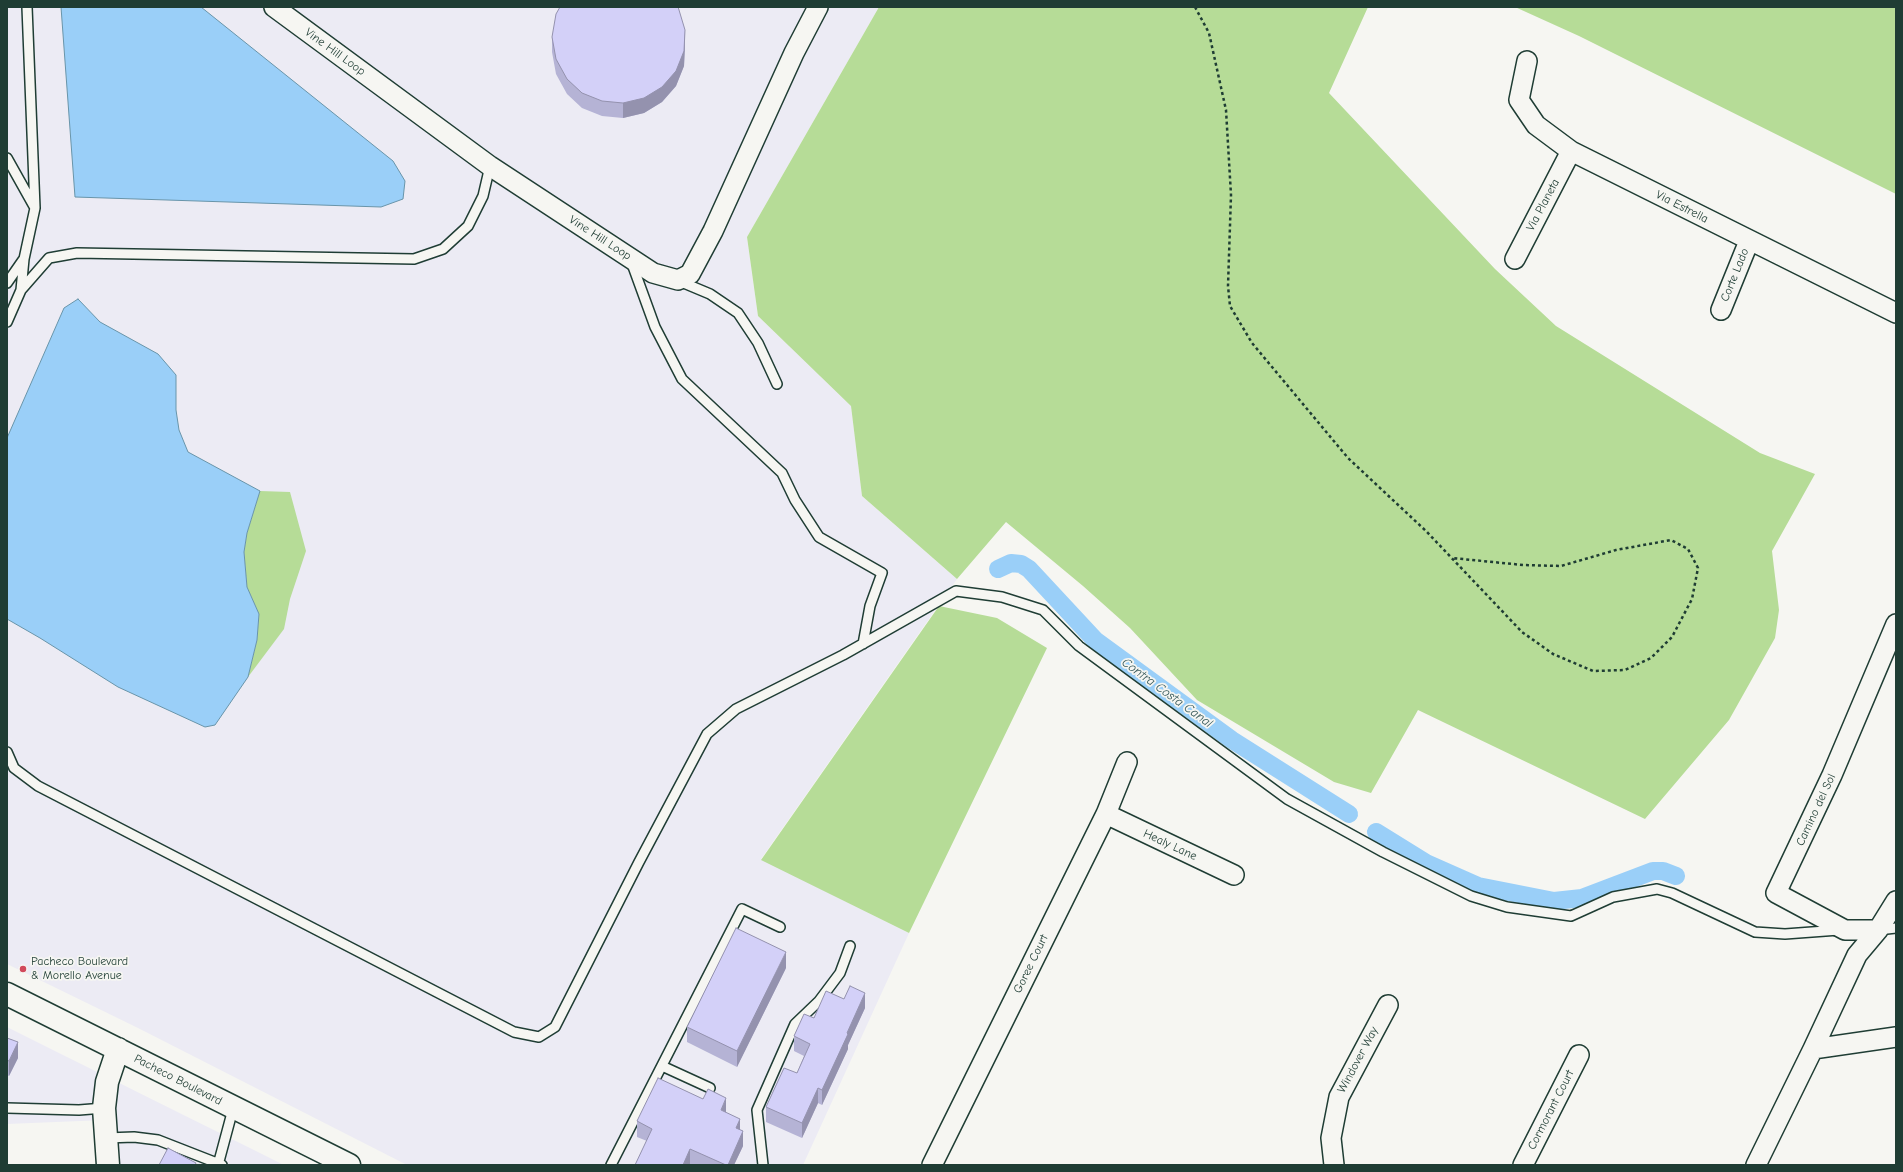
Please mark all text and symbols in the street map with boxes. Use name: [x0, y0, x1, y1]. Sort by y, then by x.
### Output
street label: Vine Hill Loop: [302, 25, 368, 79]
street label: Via Planeta: [1523, 177, 1563, 233]
street label: Via Estrella: [1653, 188, 1711, 226]
street label: Vine Hill Loop: [566, 213, 634, 263]
street label: Corte Lado: [1718, 246, 1752, 304]
water label: Contra Costa Canal: [1119, 655, 1215, 731]
street label: Camino del Sol: [1793, 772, 1839, 848]
street label: Healy Lane: [1141, 826, 1199, 864]
street label: Goree Court: [1011, 932, 1051, 996]
place label: Pacheco Boulevard & Morello Avenue: [31, 955, 128, 983]
marker: Pacheco Boulevard & Morello Avenue: [18, 964, 28, 974]
street label: Windover Way: [1334, 1024, 1382, 1096]
street label: Pacheco Boulevard: [131, 1052, 225, 1108]
street label: Cormorant Court: [1525, 1068, 1577, 1152]

